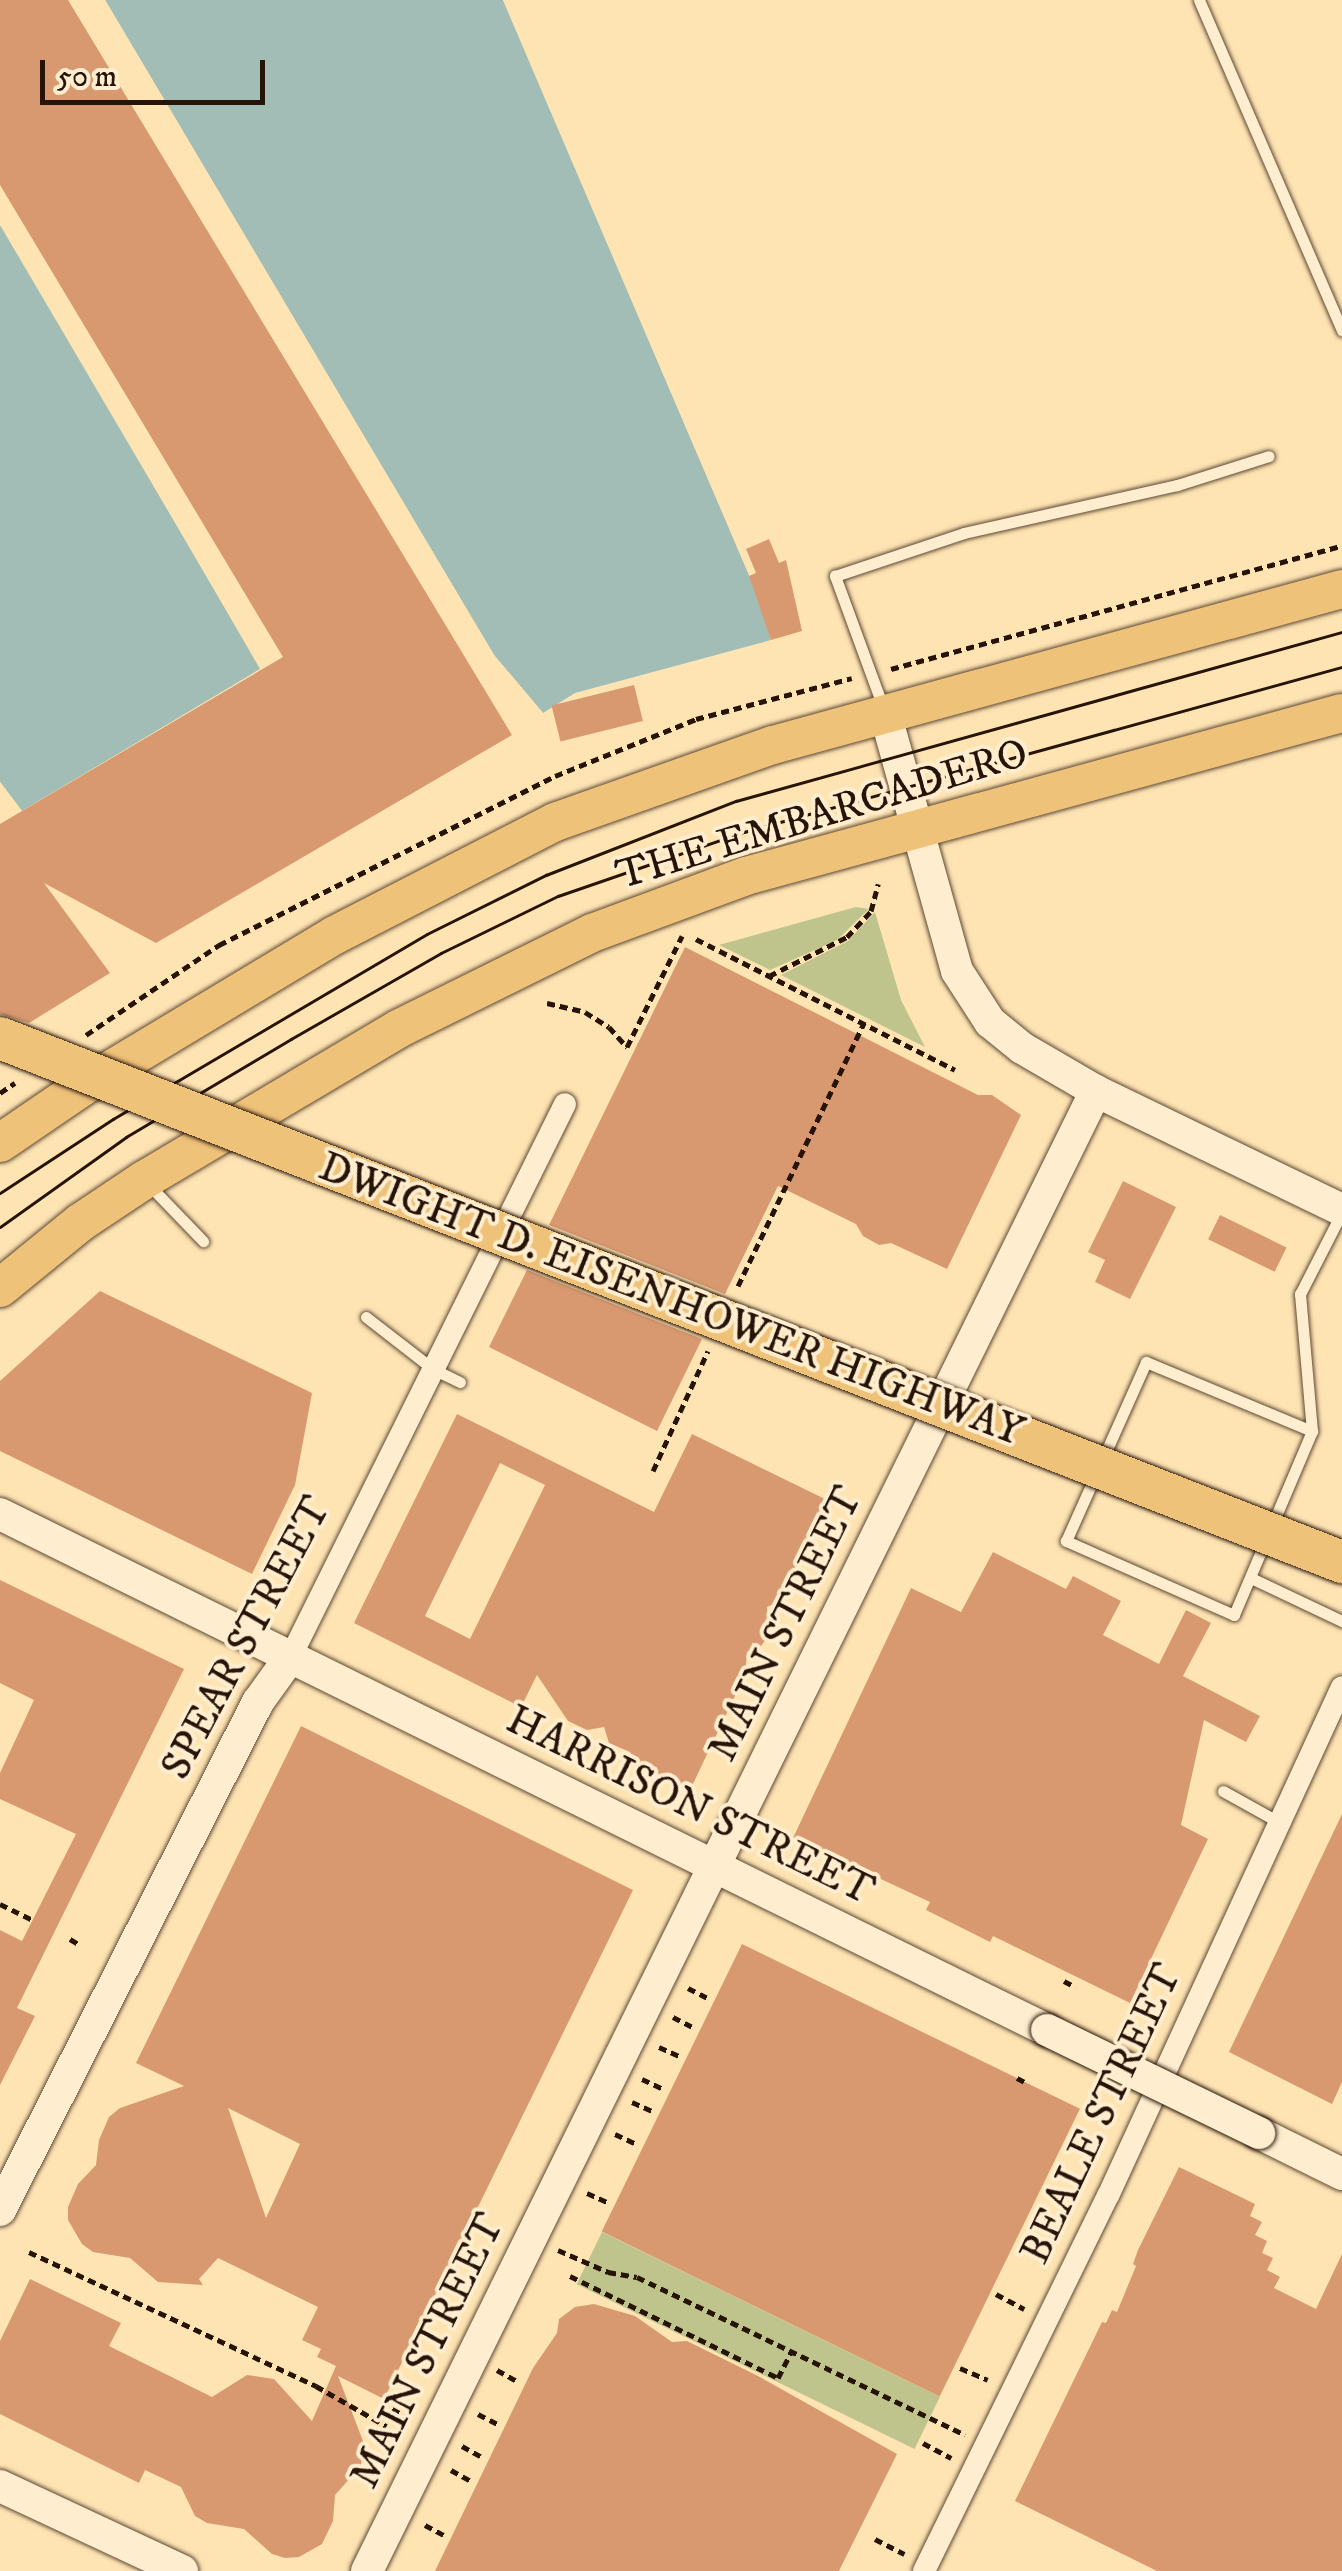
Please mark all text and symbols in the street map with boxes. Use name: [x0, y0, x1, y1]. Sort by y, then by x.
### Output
scale bar: [45, 40, 270, 102]
text: 50 m: [57, 59, 117, 96]
street label: THE EMBARCADERO: [610, 728, 1034, 902]
street label: DWIGHT D. EISENHOWER HIGHWAY: [312, 1142, 1030, 1458]
street label: MAIN STREET: [698, 1479, 874, 1769]
street label: SPEAR STREET: [151, 1488, 343, 1788]
street label: HARRISON STREET: [498, 1695, 882, 1917]
street label: BEALE STREET: [1010, 1956, 1194, 2272]
street label: MAIN STREET: [340, 2206, 516, 2496]

